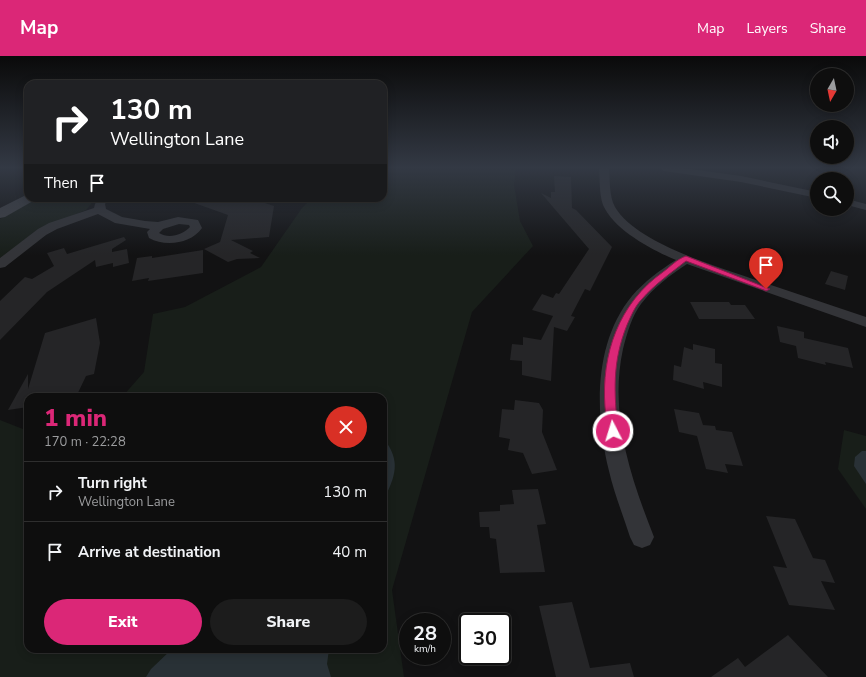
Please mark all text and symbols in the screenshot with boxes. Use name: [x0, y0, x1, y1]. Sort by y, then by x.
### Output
text: Map: [20, 15, 58, 41]
text: Map: [697, 19, 724, 38]
text: Layers: [746, 19, 788, 38]
text: Share: [810, 19, 846, 38]
north arrow: [810, 68, 854, 112]
map controls: [810, 68, 854, 216]
text: 130 m: [110, 91, 193, 129]
icon: right: [44, 96, 96, 148]
button: sound: [810, 120, 854, 164]
text: Wellington Lane: [110, 127, 244, 151]
icon: arrive: [86, 172, 108, 194]
button: search: [810, 172, 854, 216]
text: Then: [44, 173, 78, 193]
pin: [749, 248, 783, 289]
icon: arrive: [755, 254, 777, 276]
text: 1 min: [44, 402, 107, 434]
button: close: [325, 406, 367, 448]
position arrow: [592, 410, 634, 452]
text: 170 m · 22:28: [44, 433, 126, 451]
text: Turn right: [78, 473, 147, 493]
icon: right: [44, 481, 66, 503]
text: 130 m: [323, 482, 367, 502]
text: Wellington Lane: [78, 493, 175, 511]
icon: arrive: [44, 541, 66, 563]
text: Arrive at destination: [78, 542, 221, 562]
text: 40 m: [332, 542, 367, 562]
button: Exit: [44, 599, 202, 645]
button: Share: [210, 599, 367, 645]
speed limit sign: 30: [459, 613, 511, 665]
text: 28: [413, 620, 437, 647]
text: km/h: [414, 642, 436, 656]

